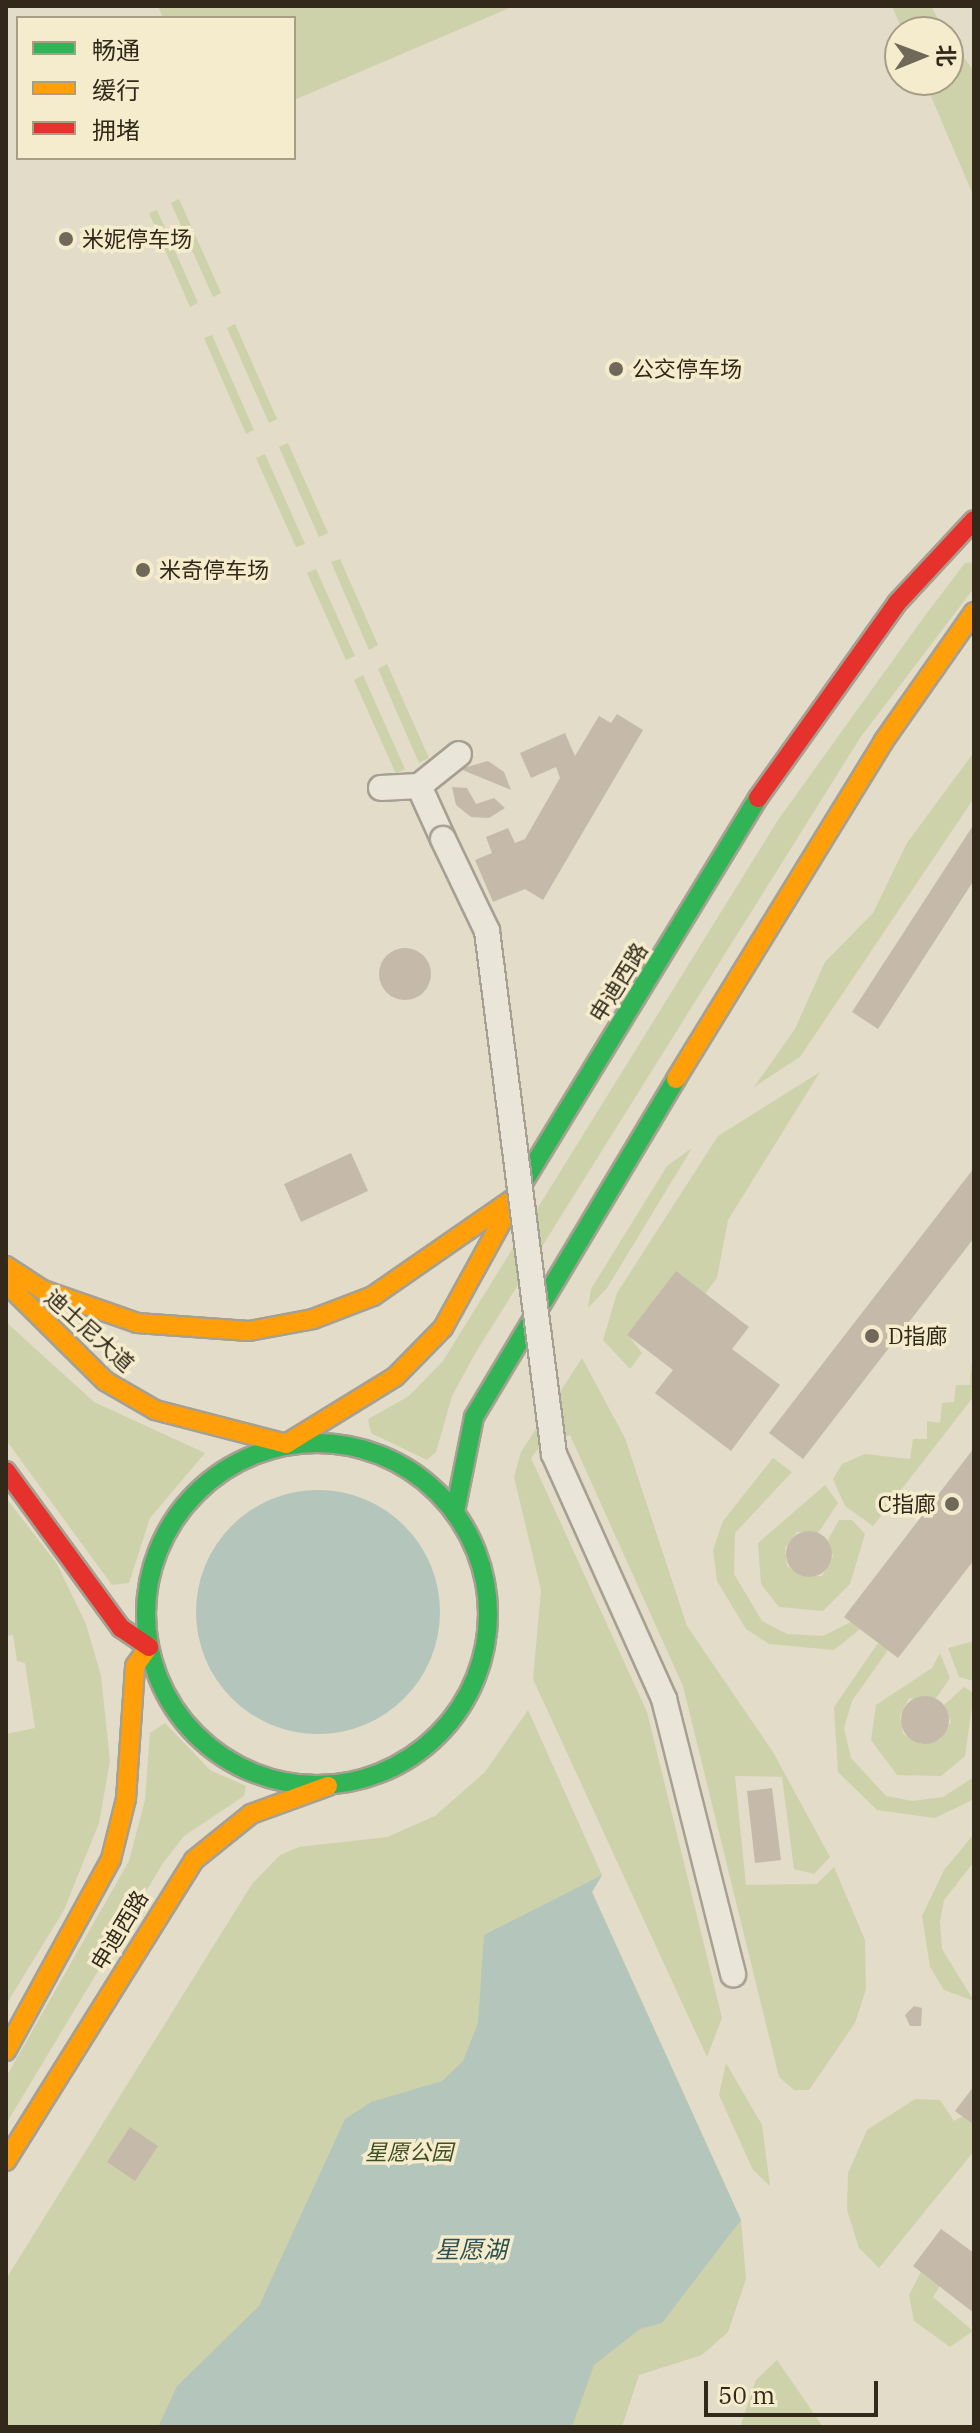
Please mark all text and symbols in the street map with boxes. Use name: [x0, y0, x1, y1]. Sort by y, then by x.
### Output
legend: [16, 16, 296, 160]
north arrow: [884, 16, 964, 96]
text: 畅通: [92, 34, 140, 66]
text: 北: [932, 44, 961, 67]
text: 缓行: [92, 74, 140, 106]
text: 拥堵: [92, 114, 140, 146]
place label: 米妮停车场: [82, 226, 192, 252]
marker: 米妮停车场: [57, 230, 75, 248]
place label: 公交停车场: [632, 356, 742, 382]
marker: 公交停车场: [607, 360, 625, 378]
place label: 米奇停车场: [159, 557, 269, 583]
marker: 米奇停车场: [134, 561, 152, 579]
street label: 申迪西路: [583, 938, 653, 1026]
street label: 迪士尼大道: [40, 1283, 140, 1377]
place label: D指廊: [888, 1323, 948, 1349]
marker: D指廊: [863, 1327, 881, 1345]
place label: C指廊: [878, 1491, 936, 1517]
marker: C指廊: [943, 1495, 961, 1513]
street label: 申迪西路: [85, 1885, 153, 1975]
park label: 星愿公园: [365, 2139, 453, 2165]
water label: 星愿湖: [435, 2236, 507, 2264]
scale bar: [708, 2365, 882, 2415]
text: 50 m: [718, 2379, 775, 2411]

